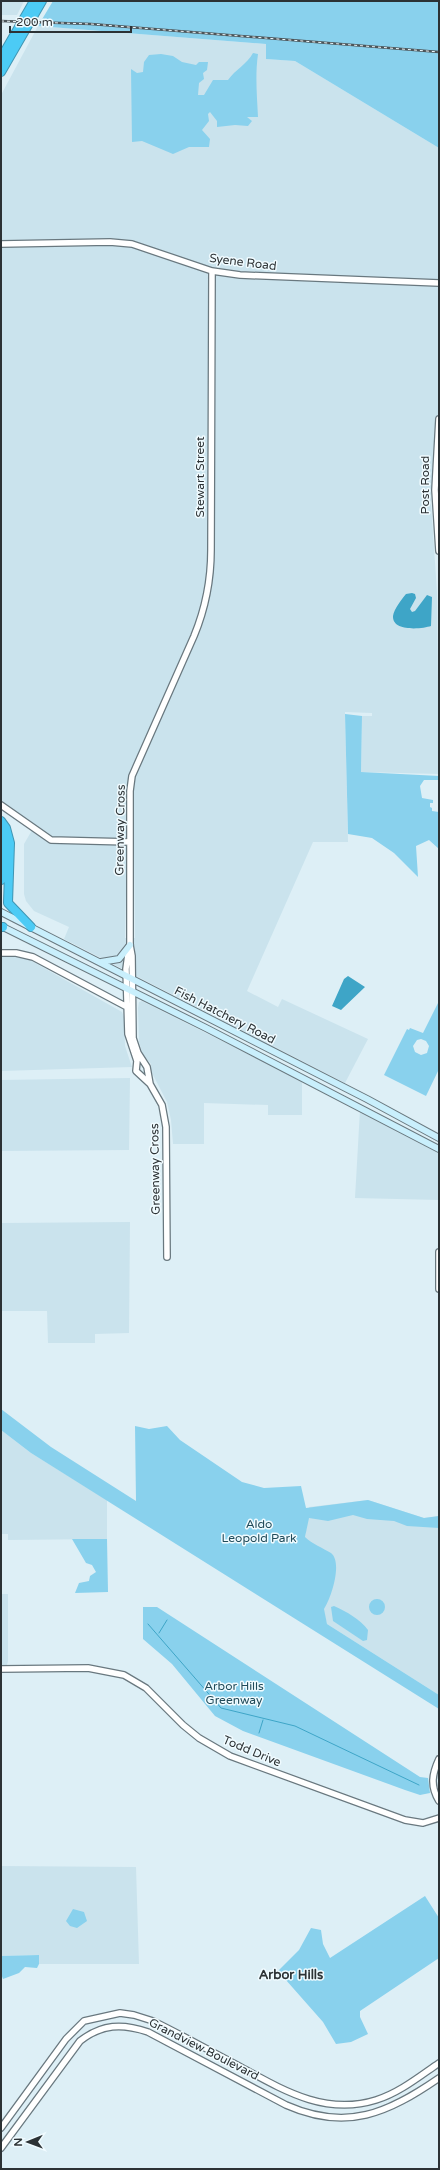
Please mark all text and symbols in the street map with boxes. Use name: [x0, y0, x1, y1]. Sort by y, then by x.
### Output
scale bar: [10, 8, 131, 34]
text: 200 m: [16, 15, 53, 29]
street label: Syene Road: [209, 251, 277, 273]
street label: Stewart Street: [193, 436, 207, 518]
street label: Post Road: [418, 456, 432, 514]
street label: Greenway Cross: [112, 784, 128, 876]
street label: Fish Hatchery Road: [172, 983, 278, 1047]
street label: Greenway Cross: [147, 1123, 163, 1215]
park label: Aldo Leopold Park: [221, 1517, 297, 1545]
park label: Arbor Hills Greenway: [204, 1679, 264, 1707]
street label: Todd Drive: [221, 1733, 283, 1770]
district label: Arbor Hills: [259, 1967, 323, 1983]
street label: Grandview Boulevard: [147, 2015, 261, 2083]
north arrow: [8, 2122, 48, 2162]
text: N: [12, 2138, 25, 2147]

